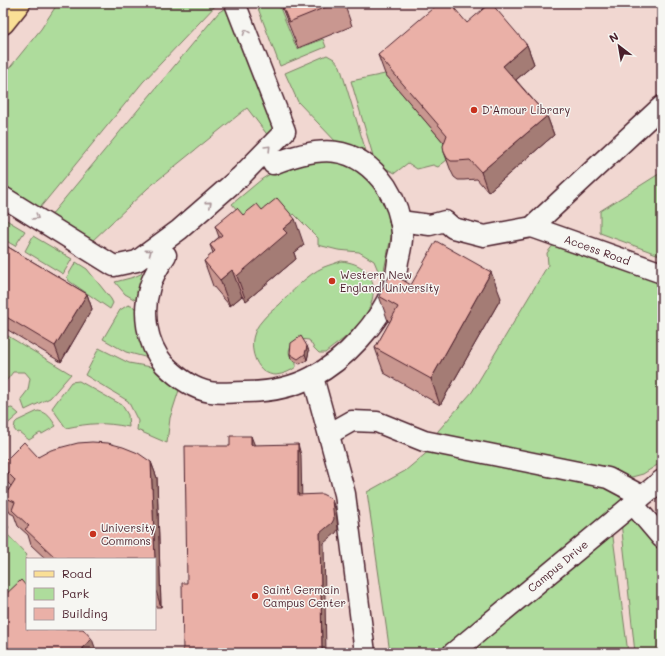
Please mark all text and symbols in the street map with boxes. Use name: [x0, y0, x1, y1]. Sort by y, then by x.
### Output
north arrow: [599, 26, 639, 66]
text: N: [606, 28, 621, 46]
one-way arrow: [243, 29, 251, 37]
place label: D’Amour Library: [482, 102, 571, 117]
marker: D’Amour Library: [469, 105, 479, 115]
one-way arrow: [263, 145, 271, 153]
one-way arrow: [204, 201, 212, 209]
one-way arrow: [32, 213, 39, 220]
street label: Access Road: [562, 231, 632, 268]
one-way arrow: [144, 250, 151, 257]
place label: Western New England University: [340, 267, 439, 295]
marker: Western New England University: [327, 276, 337, 286]
place label: University Commons: [101, 520, 155, 548]
marker: University Commons: [88, 529, 98, 539]
street label: Campus Drive: [524, 536, 591, 595]
legend: [26, 558, 156, 630]
text: Road: [62, 565, 92, 581]
place label: Saint Germain Campus Center: [263, 582, 346, 610]
text: Park: [62, 585, 89, 601]
marker: Saint Germain Campus Center: [250, 591, 260, 601]
text: Building: [62, 605, 108, 621]

